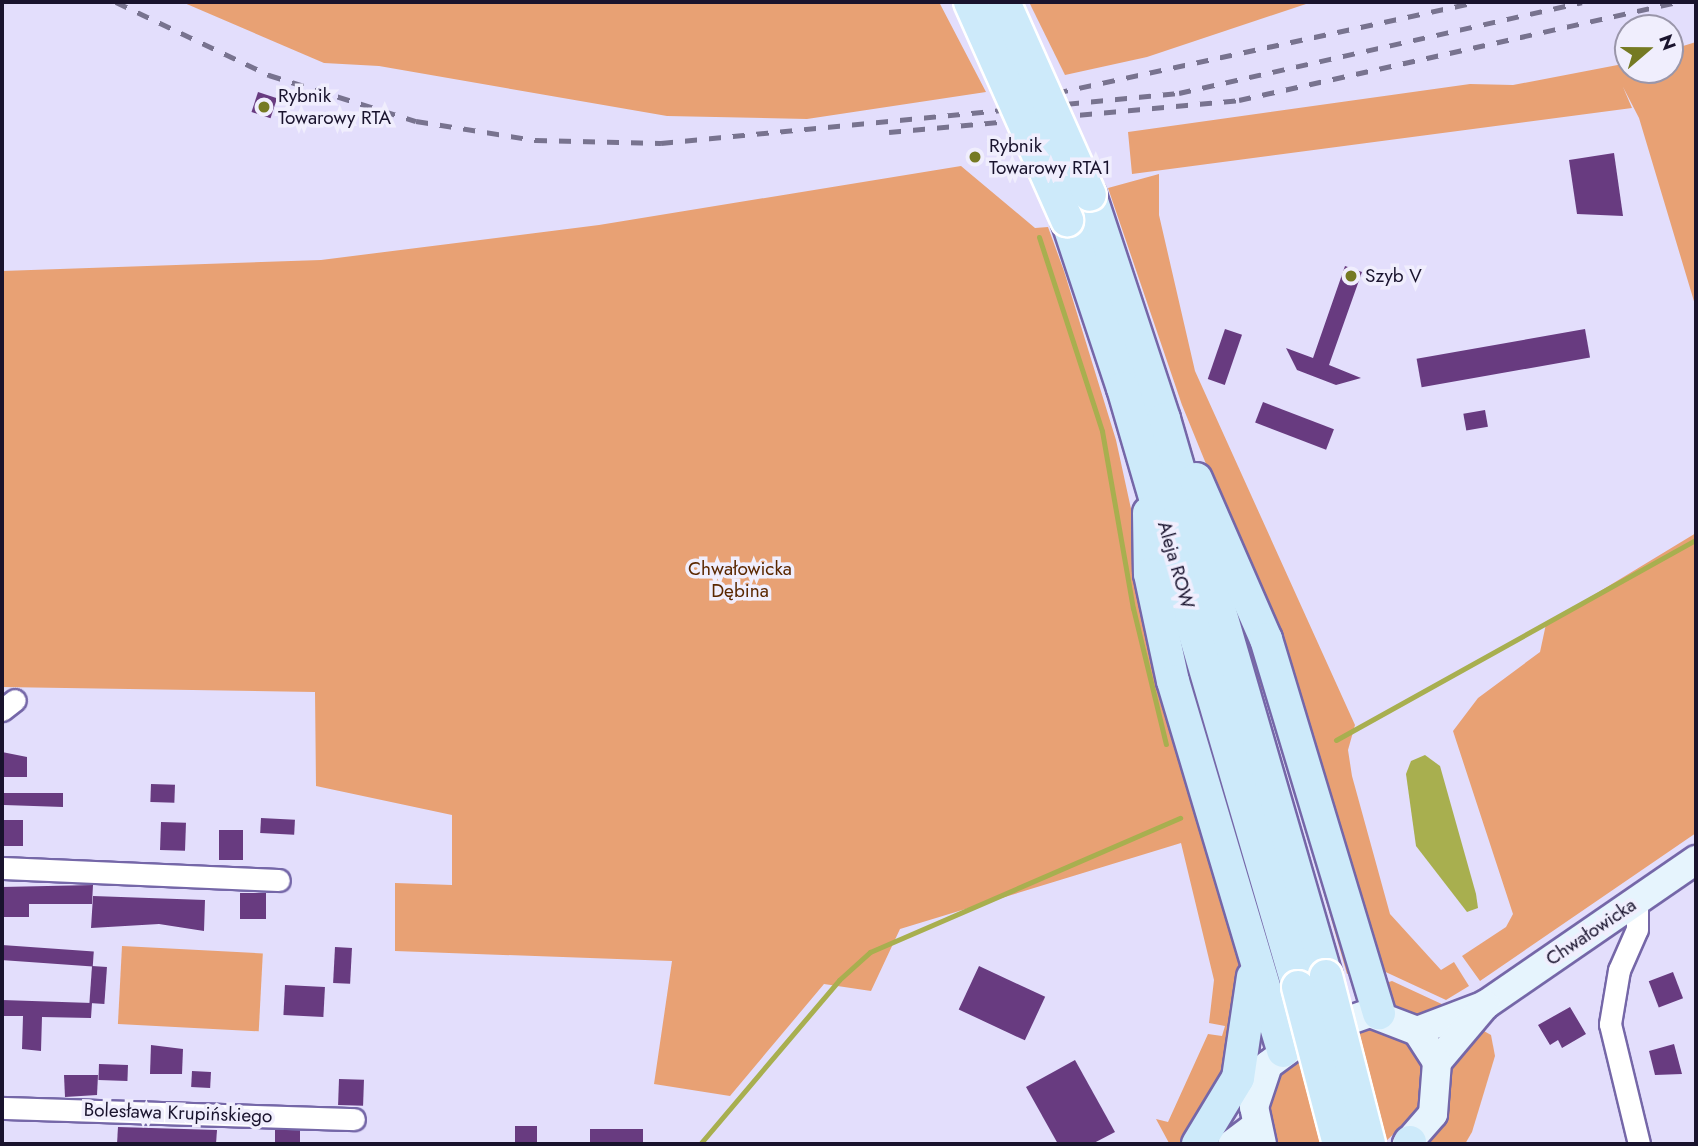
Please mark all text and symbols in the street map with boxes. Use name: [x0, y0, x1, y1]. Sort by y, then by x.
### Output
north arrow: [1614, 14, 1684, 84]
text: N: [1652, 31, 1683, 54]
place label: Rybnik Towarowy RTA: [278, 85, 391, 129]
marker: Rybnik Towarowy RTA: [256, 99, 272, 115]
place label: Rybnik Towarowy RTA1: [989, 135, 1111, 179]
marker: Rybnik Towarowy RTA1: [967, 149, 983, 165]
place label: Szyb V: [1365, 265, 1422, 287]
marker: Szyb V: [1343, 268, 1359, 284]
street label: Aleja ROW: [1153, 519, 1199, 611]
park label: Chwałowicka Dębina: [688, 558, 792, 602]
street label: Chwałowicka: [1542, 894, 1640, 970]
street label: Bolesława Krupińskiego: [83, 1098, 273, 1128]

